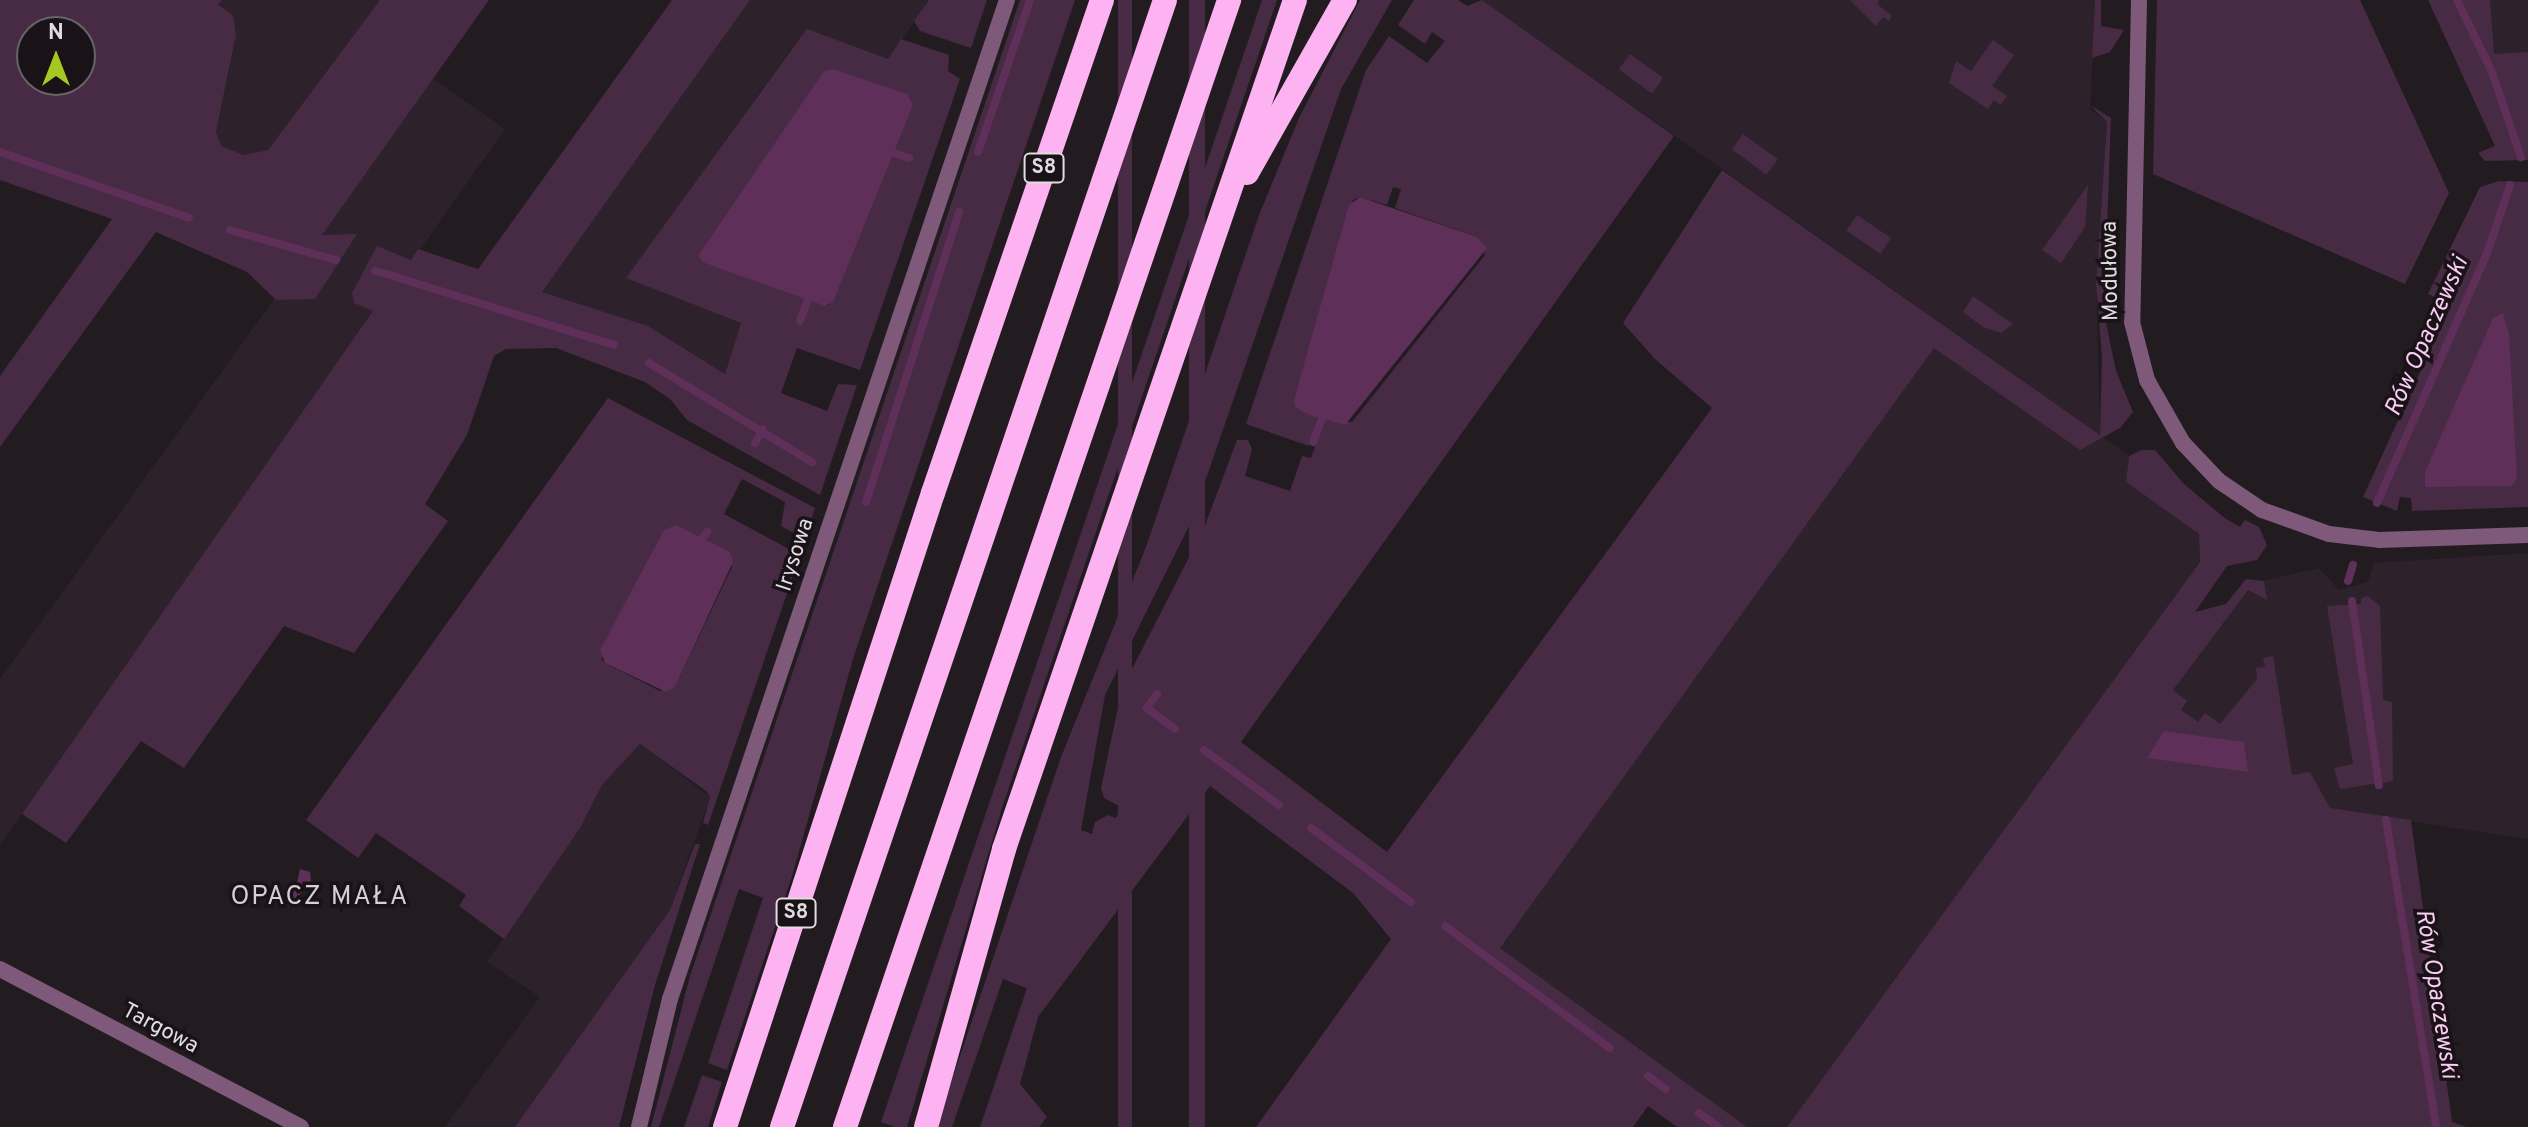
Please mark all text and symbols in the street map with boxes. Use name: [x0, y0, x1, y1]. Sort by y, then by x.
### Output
north arrow: [16, 16, 96, 96]
text: N: [48, 20, 64, 47]
road number: S8: [1022, 152, 1066, 184]
street label: Modułowa: [2097, 221, 2125, 321]
water label: Rów Opaczewski: [2380, 253, 2476, 421]
street label: Irysowa: [772, 515, 820, 595]
district label: OPACZ MAŁA: [230, 882, 410, 914]
road number: S8: [774, 897, 818, 929]
water label: Rów Opaczewski: [2407, 907, 2463, 1081]
street label: Targowa: [117, 998, 203, 1060]

